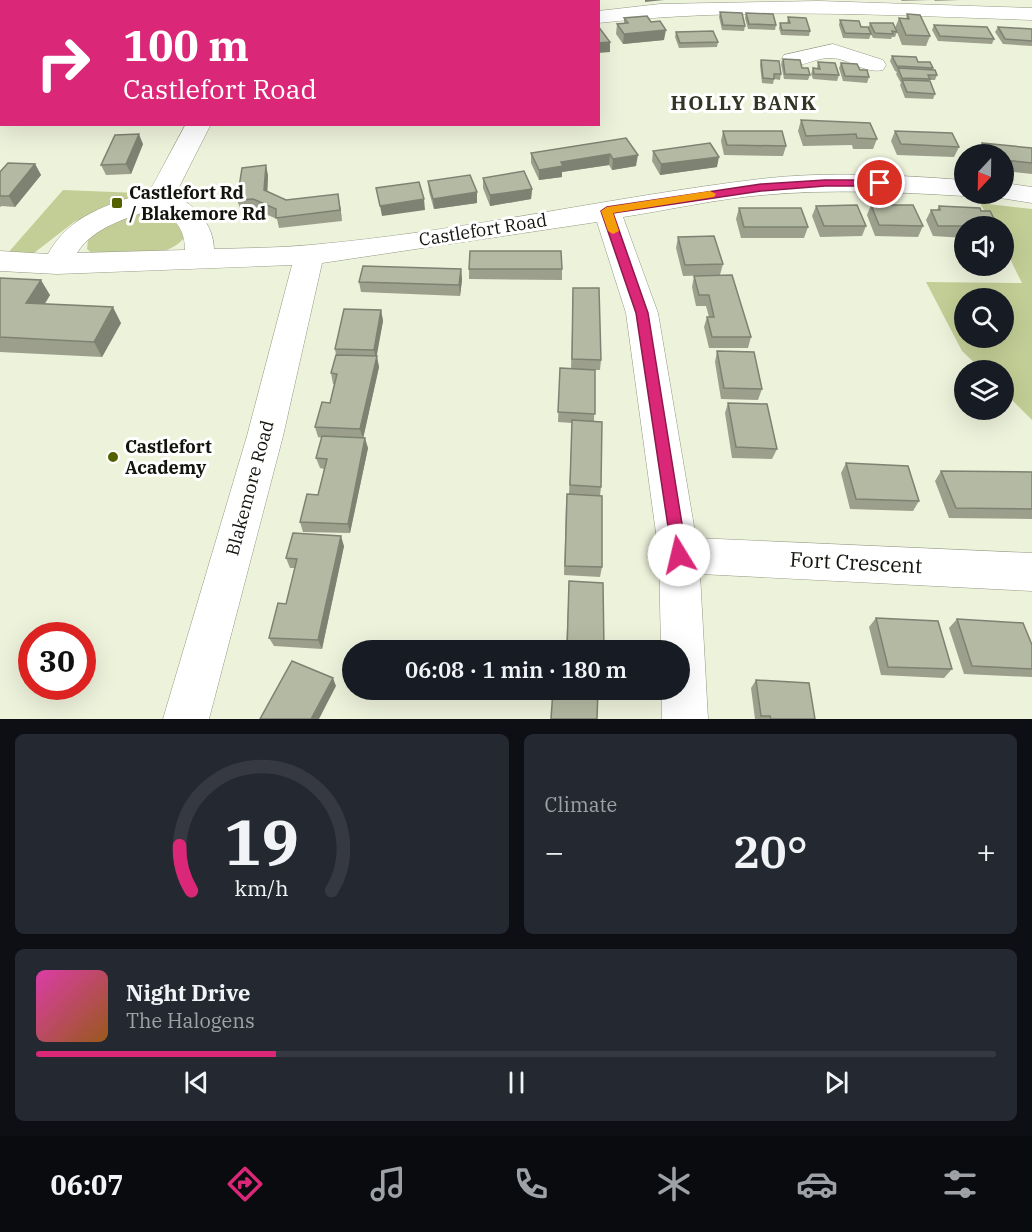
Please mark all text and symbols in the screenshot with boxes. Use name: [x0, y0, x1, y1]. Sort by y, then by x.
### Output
text: 100 m: [123, 18, 249, 73]
icon: right: [24, 24, 102, 102]
text: Castlefort Road: [123, 71, 317, 106]
district label: HOLLY BANK: [670, 89, 818, 116]
north arrow: [954, 144, 1014, 204]
map controls: [954, 144, 1014, 420]
pin: [854, 157, 905, 208]
icon: arrive: [863, 166, 896, 199]
place label: Castlefort Rd / Blakemore Rd: [129, 181, 266, 225]
marker: Castlefort Rd / Blakemore Rd: [110, 196, 124, 210]
street label: Castlefort Road: [417, 208, 549, 251]
button: sound: [954, 216, 1014, 276]
button: search: [954, 288, 1014, 348]
button: layers: [954, 360, 1014, 420]
street label: Blakemore Road: [220, 418, 279, 558]
place label: Castlefort Academy: [125, 435, 212, 479]
marker: Castlefort Academy: [106, 450, 120, 464]
position arrow: [647, 523, 711, 587]
street label: Fort Crescent: [789, 545, 923, 579]
speed limit sign: 30: [18, 622, 96, 700]
text: 06:08 · 1 min · 180 m: [405, 655, 627, 684]
text: Climate: [545, 791, 617, 818]
text: 19: [224, 801, 299, 882]
text: 20°: [733, 822, 808, 880]
text: −: [545, 830, 564, 873]
text: +: [976, 830, 996, 873]
text: km/h: [235, 874, 289, 902]
text: Night Drive: [126, 978, 251, 1007]
text: The Halogens: [126, 1007, 255, 1034]
icon: previous: [180, 1066, 213, 1099]
icon: pause: [500, 1066, 533, 1099]
icon: next: [820, 1066, 853, 1099]
icon: directions: [224, 1163, 266, 1205]
icon: music: [367, 1163, 409, 1205]
icon: phone: [510, 1163, 552, 1205]
icon: climate: [653, 1163, 695, 1205]
icon: car: [796, 1163, 838, 1205]
icon: filters: [939, 1163, 981, 1205]
text: 06:07: [51, 1167, 123, 1202]

